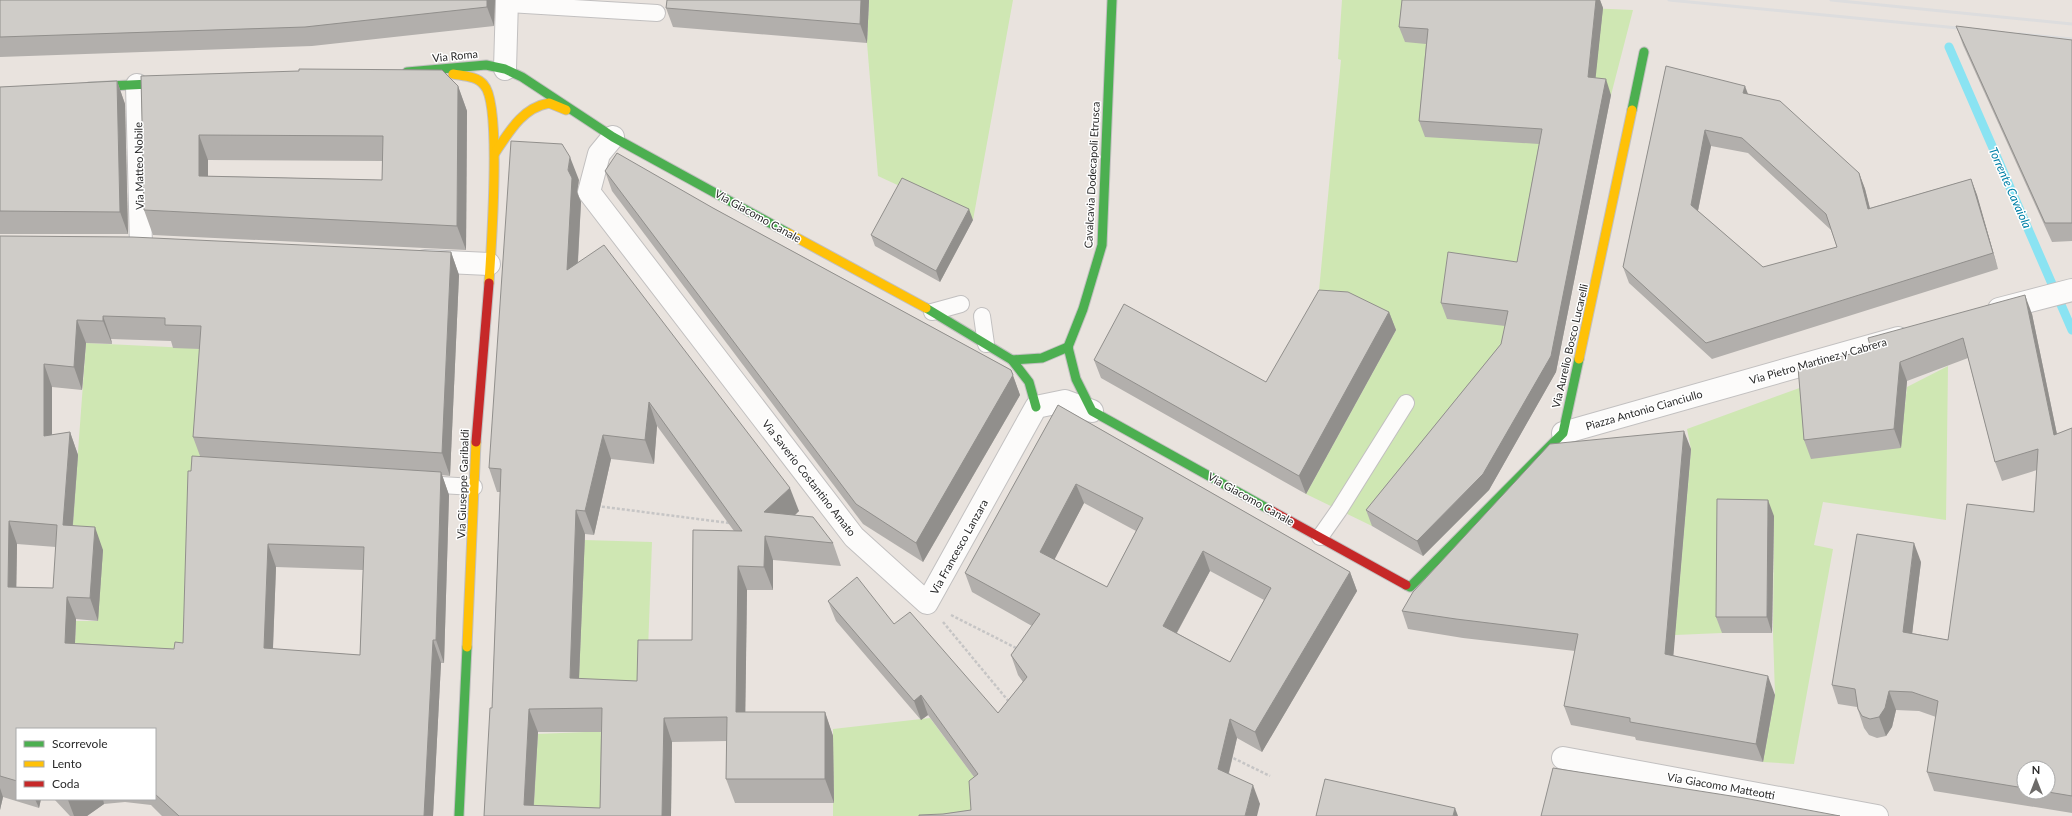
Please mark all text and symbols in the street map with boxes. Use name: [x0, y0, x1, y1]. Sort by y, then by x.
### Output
street label: Via Roma: [432, 47, 478, 64]
street label: Cavalcavia Dodecapoli Etrusca: [1081, 101, 1102, 249]
street label: Via Matteo Nobile: [131, 122, 146, 210]
water label: Torrente Cavaiola: [1986, 145, 2035, 231]
street label: Via Giacomo Canale: [713, 186, 804, 245]
street label: Via Aurelio Bosco Lucarelli: [1549, 282, 1590, 409]
street label: Via Pietro Martinez y Cabrera: [1748, 335, 1888, 386]
street label: Piazza Antonio Cianciullo: [1584, 387, 1704, 432]
street label: Via Saverio Costantino Amato: [760, 417, 859, 538]
street label: Via Giuseppe Garibaldi: [454, 429, 471, 539]
street label: Via Giacomo Canale: [1206, 469, 1297, 528]
street label: Via Francesco Lanzara: [927, 497, 990, 597]
legend: [16, 728, 156, 800]
text: Scorrevole: [52, 736, 108, 751]
text: Lento: [52, 756, 82, 771]
north arrow: [2016, 760, 2056, 800]
text: N: [2032, 763, 2040, 776]
street label: Via Giacomo Matteotti: [1666, 770, 1776, 801]
text: Coda: [52, 776, 79, 791]

